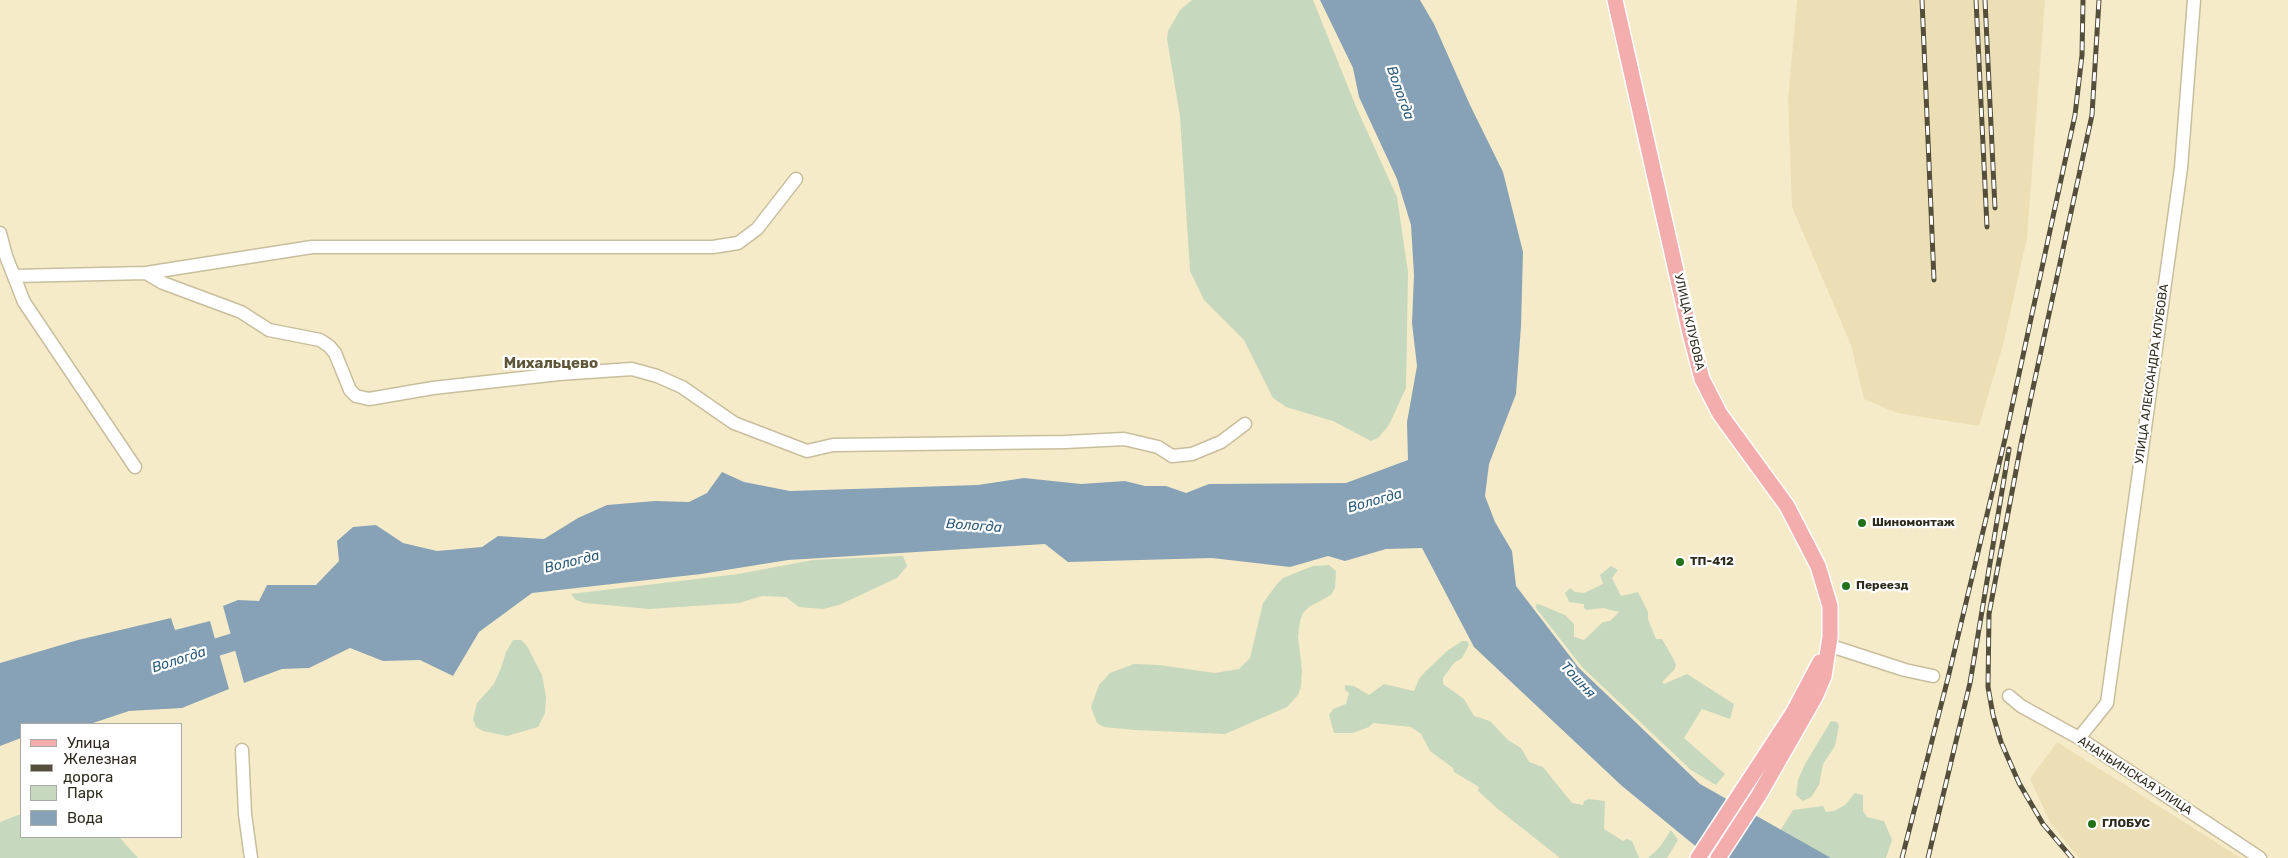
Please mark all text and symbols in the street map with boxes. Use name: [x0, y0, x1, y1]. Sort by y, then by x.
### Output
water label: Вологда: [1383, 64, 1417, 122]
street label: УЛИЦА КЛУБОВА: [1671, 272, 1707, 372]
street label: УЛИЦА АЛЕКСАНДРА КЛУБОВА: [2132, 283, 2172, 465]
district label: Михальцево: [504, 355, 598, 373]
water label: Вологда: [1346, 485, 1404, 517]
water label: Вологда: [946, 516, 1002, 536]
place label: Шиномонтаж: [1872, 516, 1955, 530]
marker: Шиномонтаж: [1856, 517, 1868, 529]
water label: Вологда: [543, 547, 601, 577]
place label: ТП-412: [1690, 555, 1734, 569]
marker: ТП-412: [1674, 556, 1686, 568]
place label: Переезд: [1856, 579, 1908, 593]
marker: Переезд: [1840, 580, 1852, 592]
water label: Вологда: [150, 643, 208, 677]
water label: Тошня: [1557, 658, 1599, 702]
legend: [20, 723, 182, 838]
text: Улица: [67, 734, 110, 752]
street label: АНАНЬИНСКАЯ УЛИЦА: [2075, 734, 2195, 818]
text: Железная дорога: [63, 750, 137, 786]
text: Парк: [67, 784, 103, 802]
text: Вода: [67, 809, 103, 827]
place label: ГЛОБУС: [2102, 817, 2150, 831]
marker: ГЛОБУС: [2086, 818, 2098, 830]

